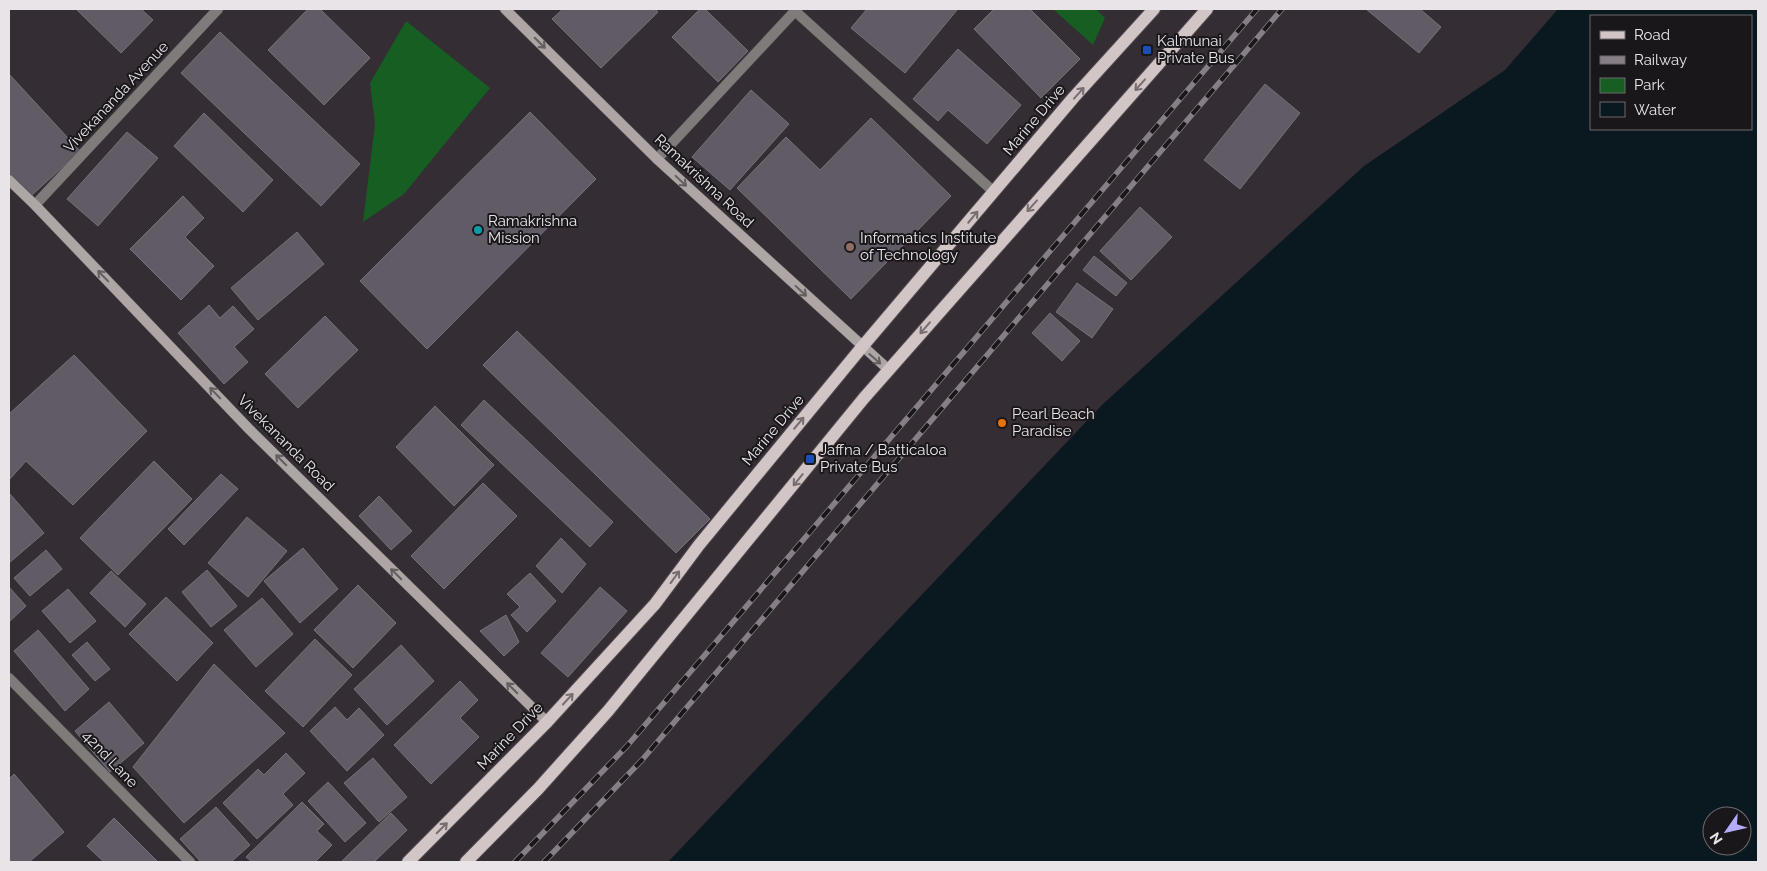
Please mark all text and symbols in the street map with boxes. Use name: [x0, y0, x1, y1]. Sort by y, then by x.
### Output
legend: [1590, 15, 1752, 130]
text: Road: [1634, 26, 1670, 44]
place label: Kalmunai Private Bus: [1157, 32, 1234, 67]
one-way arrow: [534, 37, 546, 49]
street label: Vivekananda Avenue: [60, 38, 172, 156]
marker: Kalmunai Private Bus: [1141, 44, 1153, 56]
text: Railway: [1634, 51, 1687, 69]
text: Park: [1634, 76, 1665, 94]
one-way arrow: [1134, 78, 1145, 91]
street label: Marine Drive: [999, 81, 1069, 159]
one-way arrow: [1073, 86, 1084, 99]
text: Water: [1634, 101, 1677, 119]
street label: Ramakrishna Road: [651, 130, 757, 232]
one-way arrow: [675, 175, 688, 187]
one-way arrow: [1026, 200, 1038, 213]
one-way arrow: [968, 210, 979, 223]
place label: Ramakrishna Mission: [488, 212, 577, 247]
marker: Ramakrishna Mission: [472, 224, 484, 236]
place label: Informatics Institute of Technology: [860, 229, 997, 264]
marker: Informatics Institute of Technology: [844, 241, 856, 253]
one-way arrow: [97, 269, 109, 282]
one-way arrow: [794, 285, 807, 297]
one-way arrow: [919, 322, 931, 335]
one-way arrow: [869, 353, 882, 364]
one-way arrow: [209, 387, 221, 400]
street label: Vivekananda Road: [234, 391, 338, 495]
street label: Marine Drive: [738, 391, 808, 469]
place label: Pearl Beach Paradise: [1012, 405, 1095, 440]
one-way arrow: [794, 417, 805, 430]
marker: Pearl Beach Paradise: [996, 417, 1008, 429]
place label: Jaffna / Batticaloa Private Bus: [820, 441, 947, 476]
marker: Jaffna / Batticaloa Private Bus: [804, 453, 816, 465]
one-way arrow: [274, 454, 287, 466]
one-way arrow: [792, 473, 803, 486]
one-way arrow: [390, 568, 403, 580]
one-way arrow: [670, 571, 681, 584]
one-way arrow: [506, 682, 518, 694]
one-way arrow: [562, 693, 574, 705]
street label: Marine Drive: [473, 698, 547, 774]
street label: 42nd Lane: [78, 727, 142, 791]
north arrow: [1702, 806, 1752, 856]
one-way arrow: [436, 822, 448, 834]
text: N: [1707, 829, 1726, 847]

